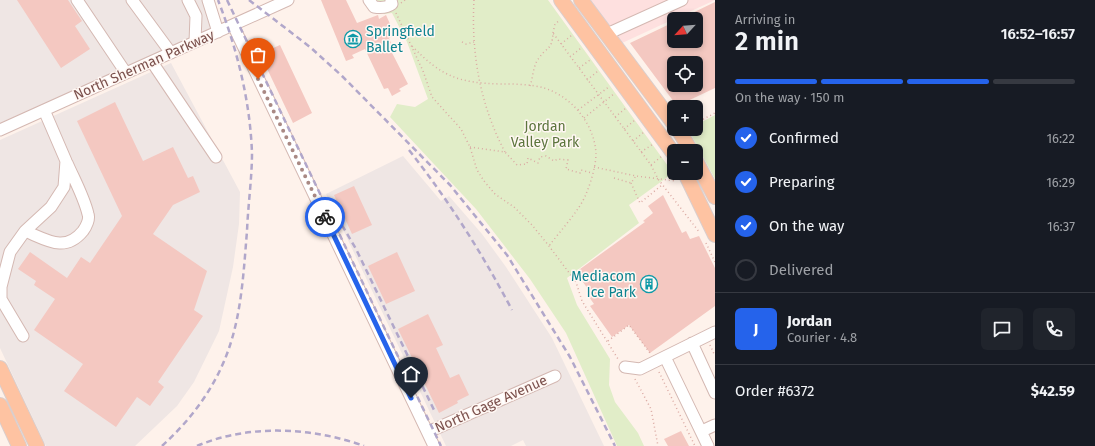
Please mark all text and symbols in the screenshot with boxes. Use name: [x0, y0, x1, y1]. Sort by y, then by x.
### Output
north arrow: [667, 12, 703, 48]
map controls: [667, 12, 703, 180]
text: Arriving in: [735, 12, 795, 27]
place label: Springfield Ballet: [366, 23, 435, 56]
text: 16:52–16:57: [1001, 25, 1075, 43]
street label: North Sherman Parkway: [71, 26, 217, 104]
text: 2 min: [735, 26, 799, 57]
museum icon: Springfield Ballet: [343, 29, 363, 49]
pin: [241, 38, 275, 79]
icon: bag: [247, 44, 269, 66]
button: locate: [667, 56, 703, 92]
text: On the way · 150 m: [735, 90, 844, 105]
button: +: [667, 100, 703, 136]
park label: Jordan Valley Park: [511, 118, 580, 151]
icon: check: [735, 127, 757, 149]
text: Confirmed: [769, 129, 839, 147]
text: 16:22: [1046, 131, 1075, 146]
button: −: [667, 144, 703, 180]
icon: check: [735, 171, 757, 193]
text: Preparing: [769, 173, 834, 191]
text: 16:29: [1046, 175, 1075, 190]
courier: [305, 197, 345, 237]
icon: bike: [314, 206, 336, 228]
icon: check: [735, 215, 757, 237]
text: On the way: [769, 217, 844, 235]
text: 16:37: [1047, 219, 1075, 234]
text: Delivered: [769, 261, 833, 279]
place label: Mediacom Ice Park: [571, 268, 637, 301]
building icon: Mediacom Ice Park: [639, 274, 659, 294]
button: chat: [981, 308, 1023, 350]
button: phone: [1033, 308, 1075, 350]
text: Jordan: [787, 312, 832, 330]
text: J: [754, 320, 758, 338]
text: Courier · 4.8: [787, 330, 857, 345]
pin: [394, 357, 428, 398]
icon: home: [400, 363, 422, 385]
street label: North Gage Avenue: [432, 372, 550, 436]
text: Order #6372: [735, 382, 815, 400]
text: $42.59: [1031, 382, 1075, 400]

